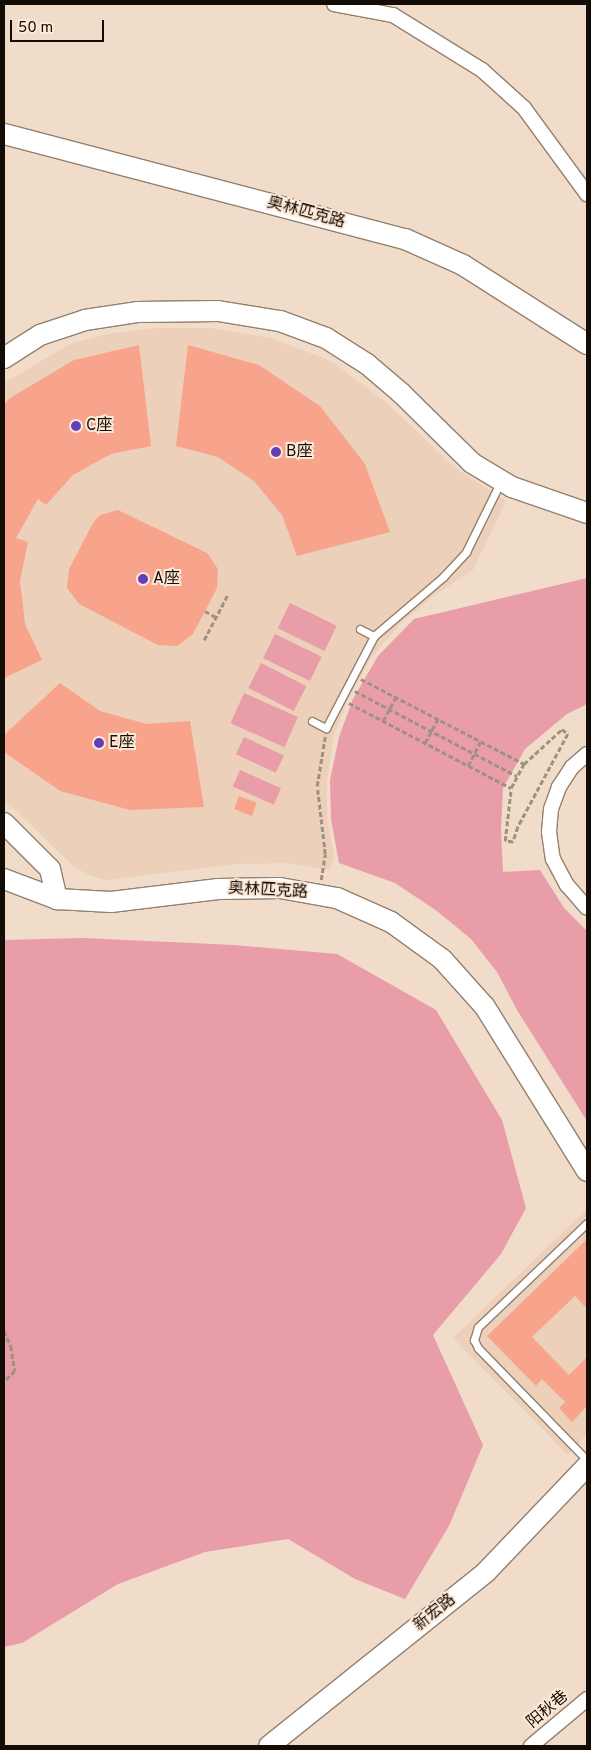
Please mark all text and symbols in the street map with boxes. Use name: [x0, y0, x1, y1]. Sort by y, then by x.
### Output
scale bar: [12, 10, 106, 42]
text: 50 m: [18, 19, 53, 38]
street label: 奥林匹克路: [265, 193, 347, 233]
place label: C座: [86, 416, 112, 436]
marker: C座: [70, 420, 82, 432]
place label: B座: [286, 442, 312, 462]
marker: B座: [270, 446, 282, 458]
place label: A座: [153, 569, 180, 589]
marker: A座: [137, 573, 149, 585]
place label: E座: [109, 733, 135, 753]
marker: E座: [93, 737, 105, 749]
street label: 奥林匹克路: [228, 879, 308, 903]
street label: 新宏路: [410, 1590, 460, 1636]
street label: 阳秋巷: [523, 1687, 573, 1733]

